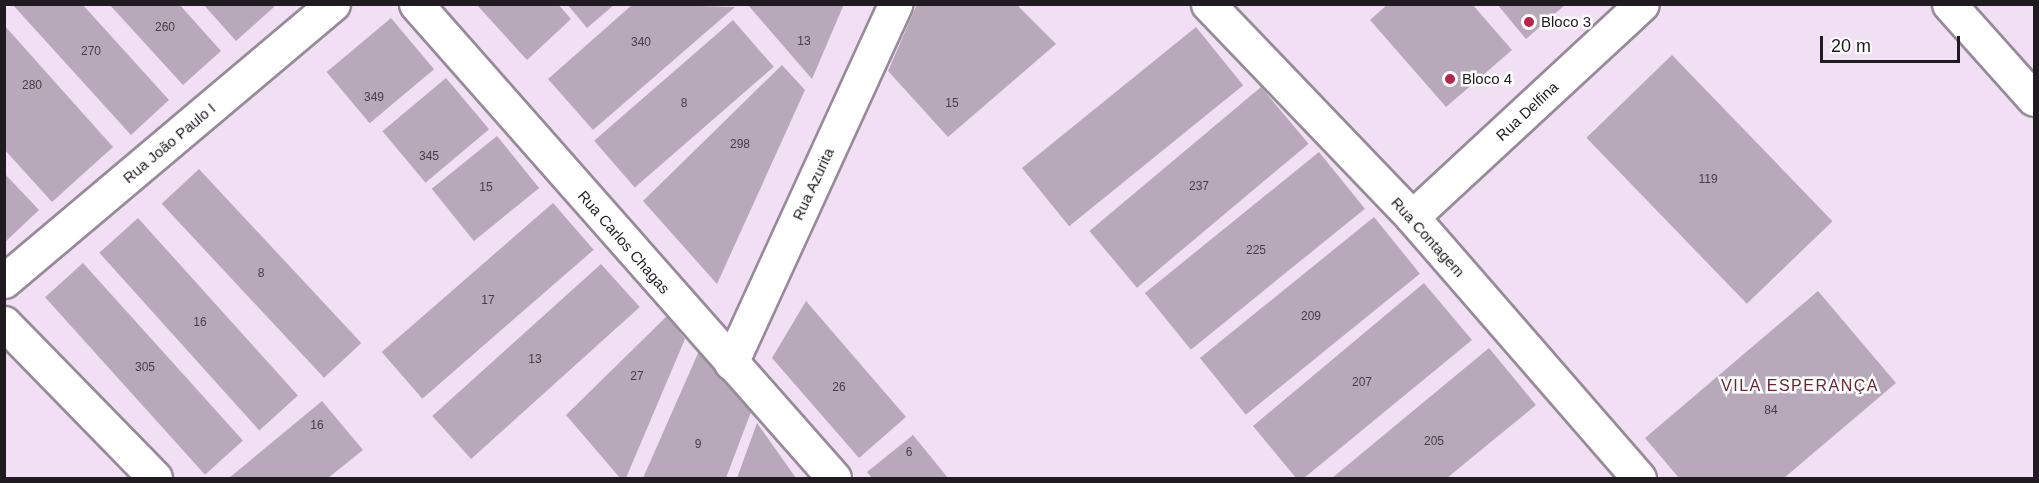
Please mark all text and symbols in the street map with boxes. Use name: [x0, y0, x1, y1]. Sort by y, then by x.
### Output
place label: Bloco 3: [1541, 13, 1591, 31]
marker: Bloco 3: [1522, 15, 1536, 29]
house number: 260: [155, 21, 175, 35]
scale bar: [1823, 24, 1962, 62]
house number: 13: [797, 35, 811, 49]
house number: 340: [631, 36, 651, 50]
text: 20 m: [1831, 36, 1871, 56]
house number: 270: [81, 45, 101, 59]
place label: Bloco 4: [1462, 70, 1512, 88]
marker: Bloco 4: [1443, 72, 1457, 86]
street label: Rua Delfina: [1492, 78, 1562, 144]
house number: 280: [22, 79, 42, 93]
house number: 349: [364, 91, 384, 105]
house number: 8: [681, 97, 687, 111]
house number: 15: [945, 97, 959, 111]
street label: Rua João Paulo I: [119, 99, 219, 187]
house number: 298: [730, 138, 750, 152]
street label: Rua Azurita: [788, 145, 838, 223]
house number: 345: [419, 150, 439, 164]
house number: 119: [1698, 173, 1718, 187]
house number: 237: [1189, 180, 1209, 194]
house number: 15: [479, 181, 493, 195]
street label: Rua Carlos Chagas: [574, 187, 674, 297]
street label: Rua Contagem: [1388, 193, 1468, 281]
house number: 225: [1246, 244, 1266, 258]
house number: 8: [258, 267, 264, 281]
house number: 17: [481, 294, 495, 308]
house number: 209: [1301, 310, 1321, 324]
house number: 16: [193, 316, 207, 330]
house number: 13: [528, 353, 542, 367]
house number: 305: [135, 361, 155, 375]
house number: 27: [630, 370, 644, 384]
house number: 207: [1352, 376, 1372, 390]
district label: VILA ESPERANÇA: [1721, 376, 1879, 396]
house number: 26: [832, 381, 846, 395]
house number: 84: [1764, 404, 1778, 418]
house number: 16: [310, 419, 324, 433]
house number: 205: [1424, 435, 1444, 449]
house number: 9: [695, 438, 701, 452]
house number: 6: [906, 446, 912, 460]

